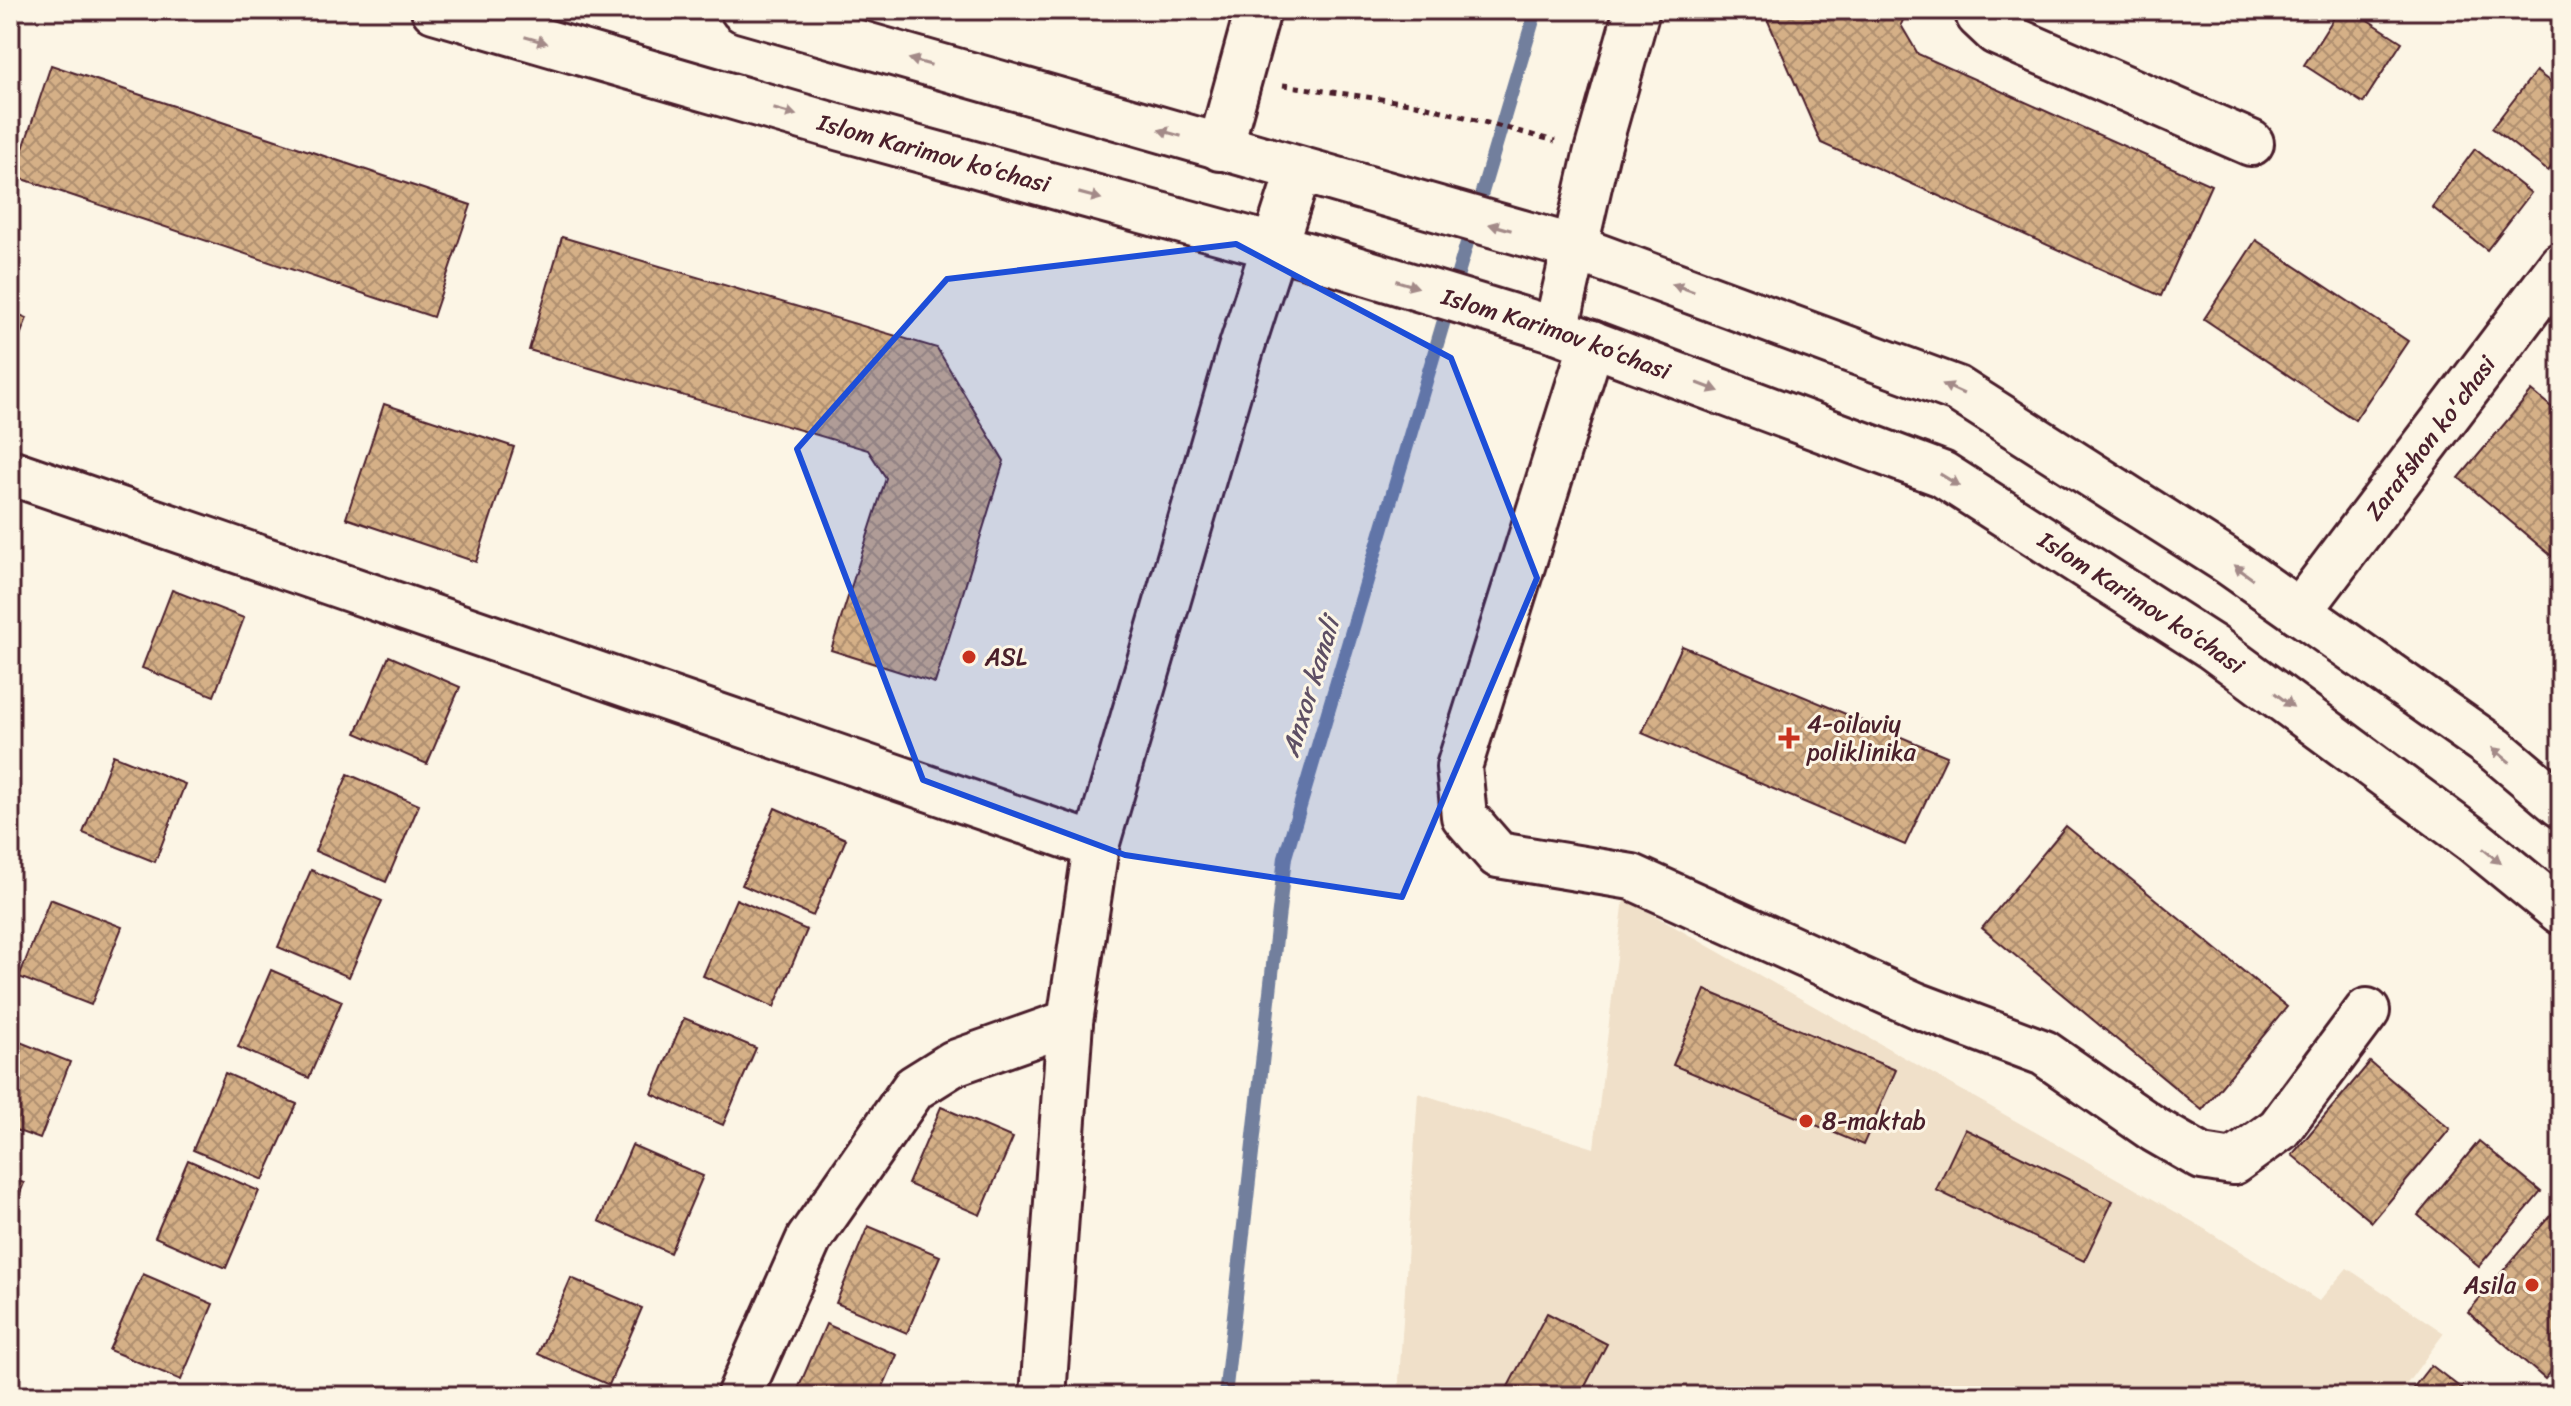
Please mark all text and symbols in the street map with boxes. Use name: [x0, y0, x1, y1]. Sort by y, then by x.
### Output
one-way arrow: [523, 34, 548, 46]
one-way arrow: [907, 55, 931, 68]
street label: Islom Karimov ko‘chasi: [812, 101, 1056, 205]
one-way arrow: [774, 106, 798, 119]
one-way arrow: [1157, 126, 1181, 139]
one-way arrow: [1079, 190, 1103, 203]
one-way arrow: [1487, 220, 1511, 233]
street label: Islom Karimov ko‘chasi: [1435, 275, 1678, 392]
one-way arrow: [1395, 279, 1419, 291]
one-way arrow: [1671, 281, 1695, 294]
street label: Zarafshon ko'chasi: [2354, 346, 2507, 530]
one-way arrow: [1696, 381, 1720, 393]
one-way arrow: [1941, 382, 1964, 396]
one-way arrow: [1939, 473, 1961, 487]
street label: Islom Karimov ko‘chasi: [2029, 519, 2255, 686]
one-way arrow: [2233, 565, 2254, 580]
water label: Anxor kanali: [1267, 607, 1354, 763]
place label: ASL: [984, 636, 1027, 678]
marker: ASL: [960, 648, 978, 666]
one-way arrow: [2273, 692, 2295, 708]
place label: 4-oilaviy poliklinika: [1806, 703, 1917, 773]
marker: 4-oilaviy poliklinika: [1778, 727, 1800, 749]
one-way arrow: [2491, 747, 2511, 764]
one-way arrow: [2482, 847, 2502, 864]
place label: 8-maktab: [1822, 1100, 1926, 1142]
marker: 8-maktab: [1797, 1112, 1815, 1130]
place label: Asila: [2463, 1264, 2517, 1306]
marker: Asila: [2523, 1276, 2541, 1294]

